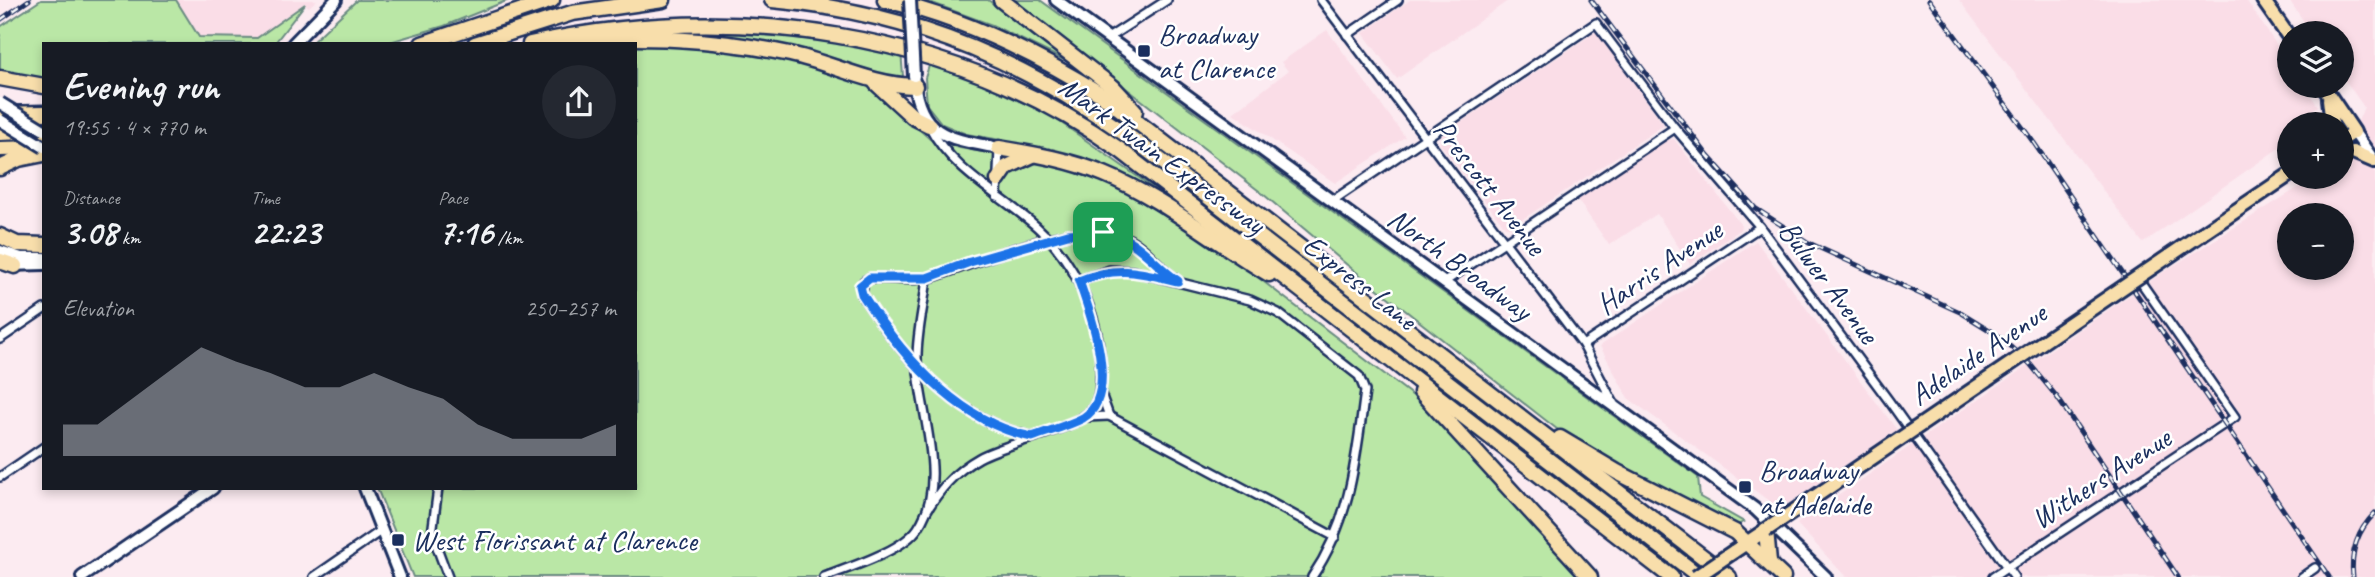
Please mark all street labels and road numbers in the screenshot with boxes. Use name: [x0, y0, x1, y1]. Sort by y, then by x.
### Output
street label: Mark Twain Expressway: [1051, 67, 1274, 244]
street label: Prescott Avenue: [1425, 111, 1556, 264]
street label: North Broadway: [1381, 199, 1542, 331]
street label: Harris Avenue: [1589, 210, 1731, 323]
street label: Bulwer Avenue: [1770, 213, 1889, 353]
street label: Express Lane: [1295, 226, 1426, 340]
street label: Adelaide Avenue: [1902, 293, 2056, 414]
street label: Withers Avenue: [2024, 418, 2180, 537]

